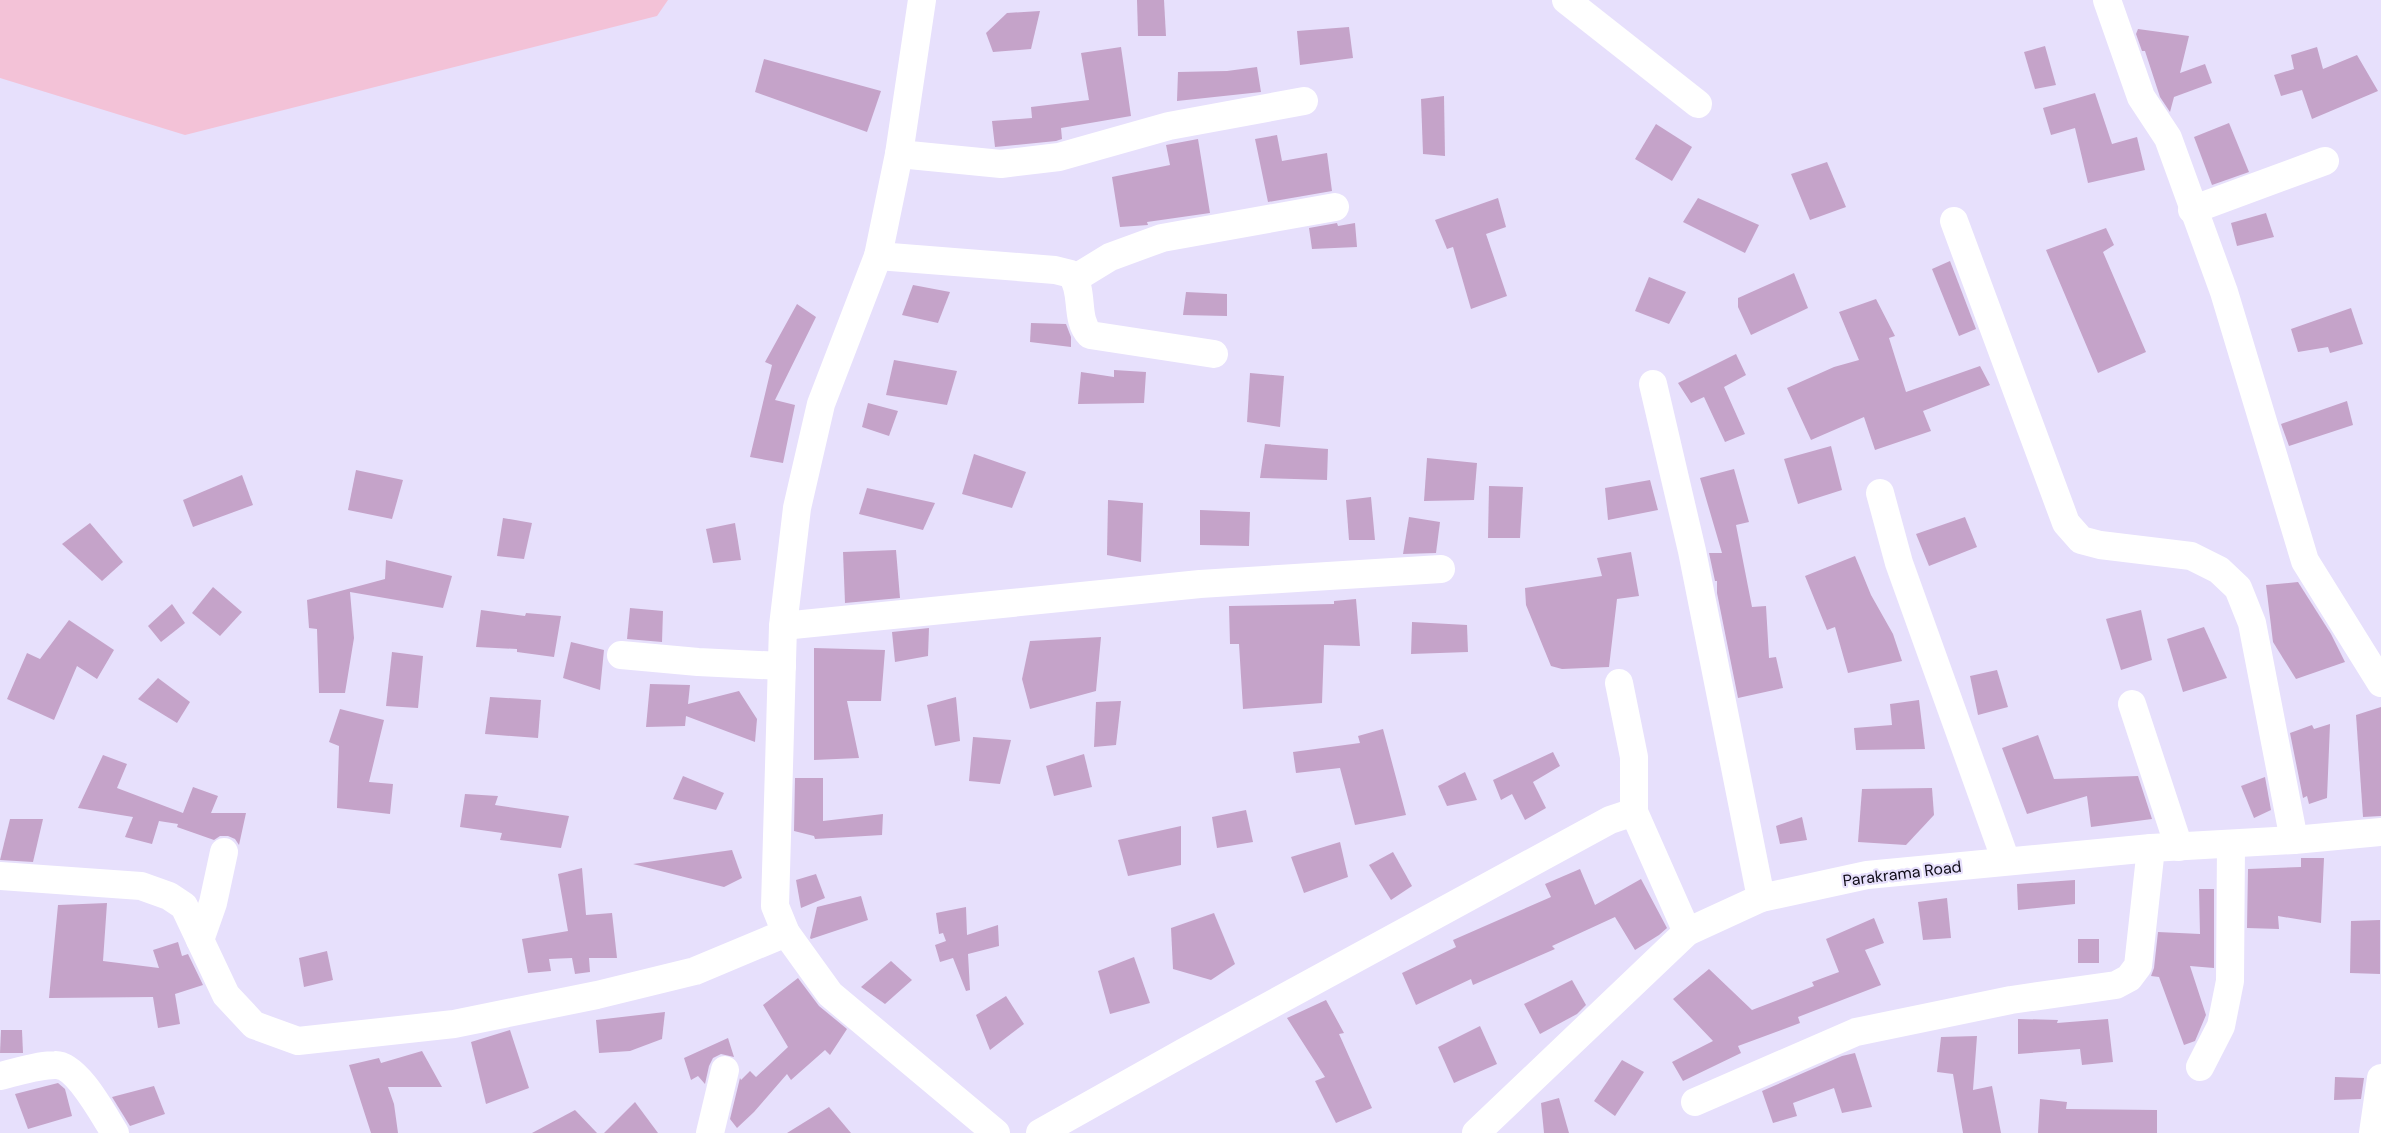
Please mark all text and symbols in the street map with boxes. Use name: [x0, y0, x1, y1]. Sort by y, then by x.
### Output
street label: Parakrama Road: [1842, 856, 1963, 891]

